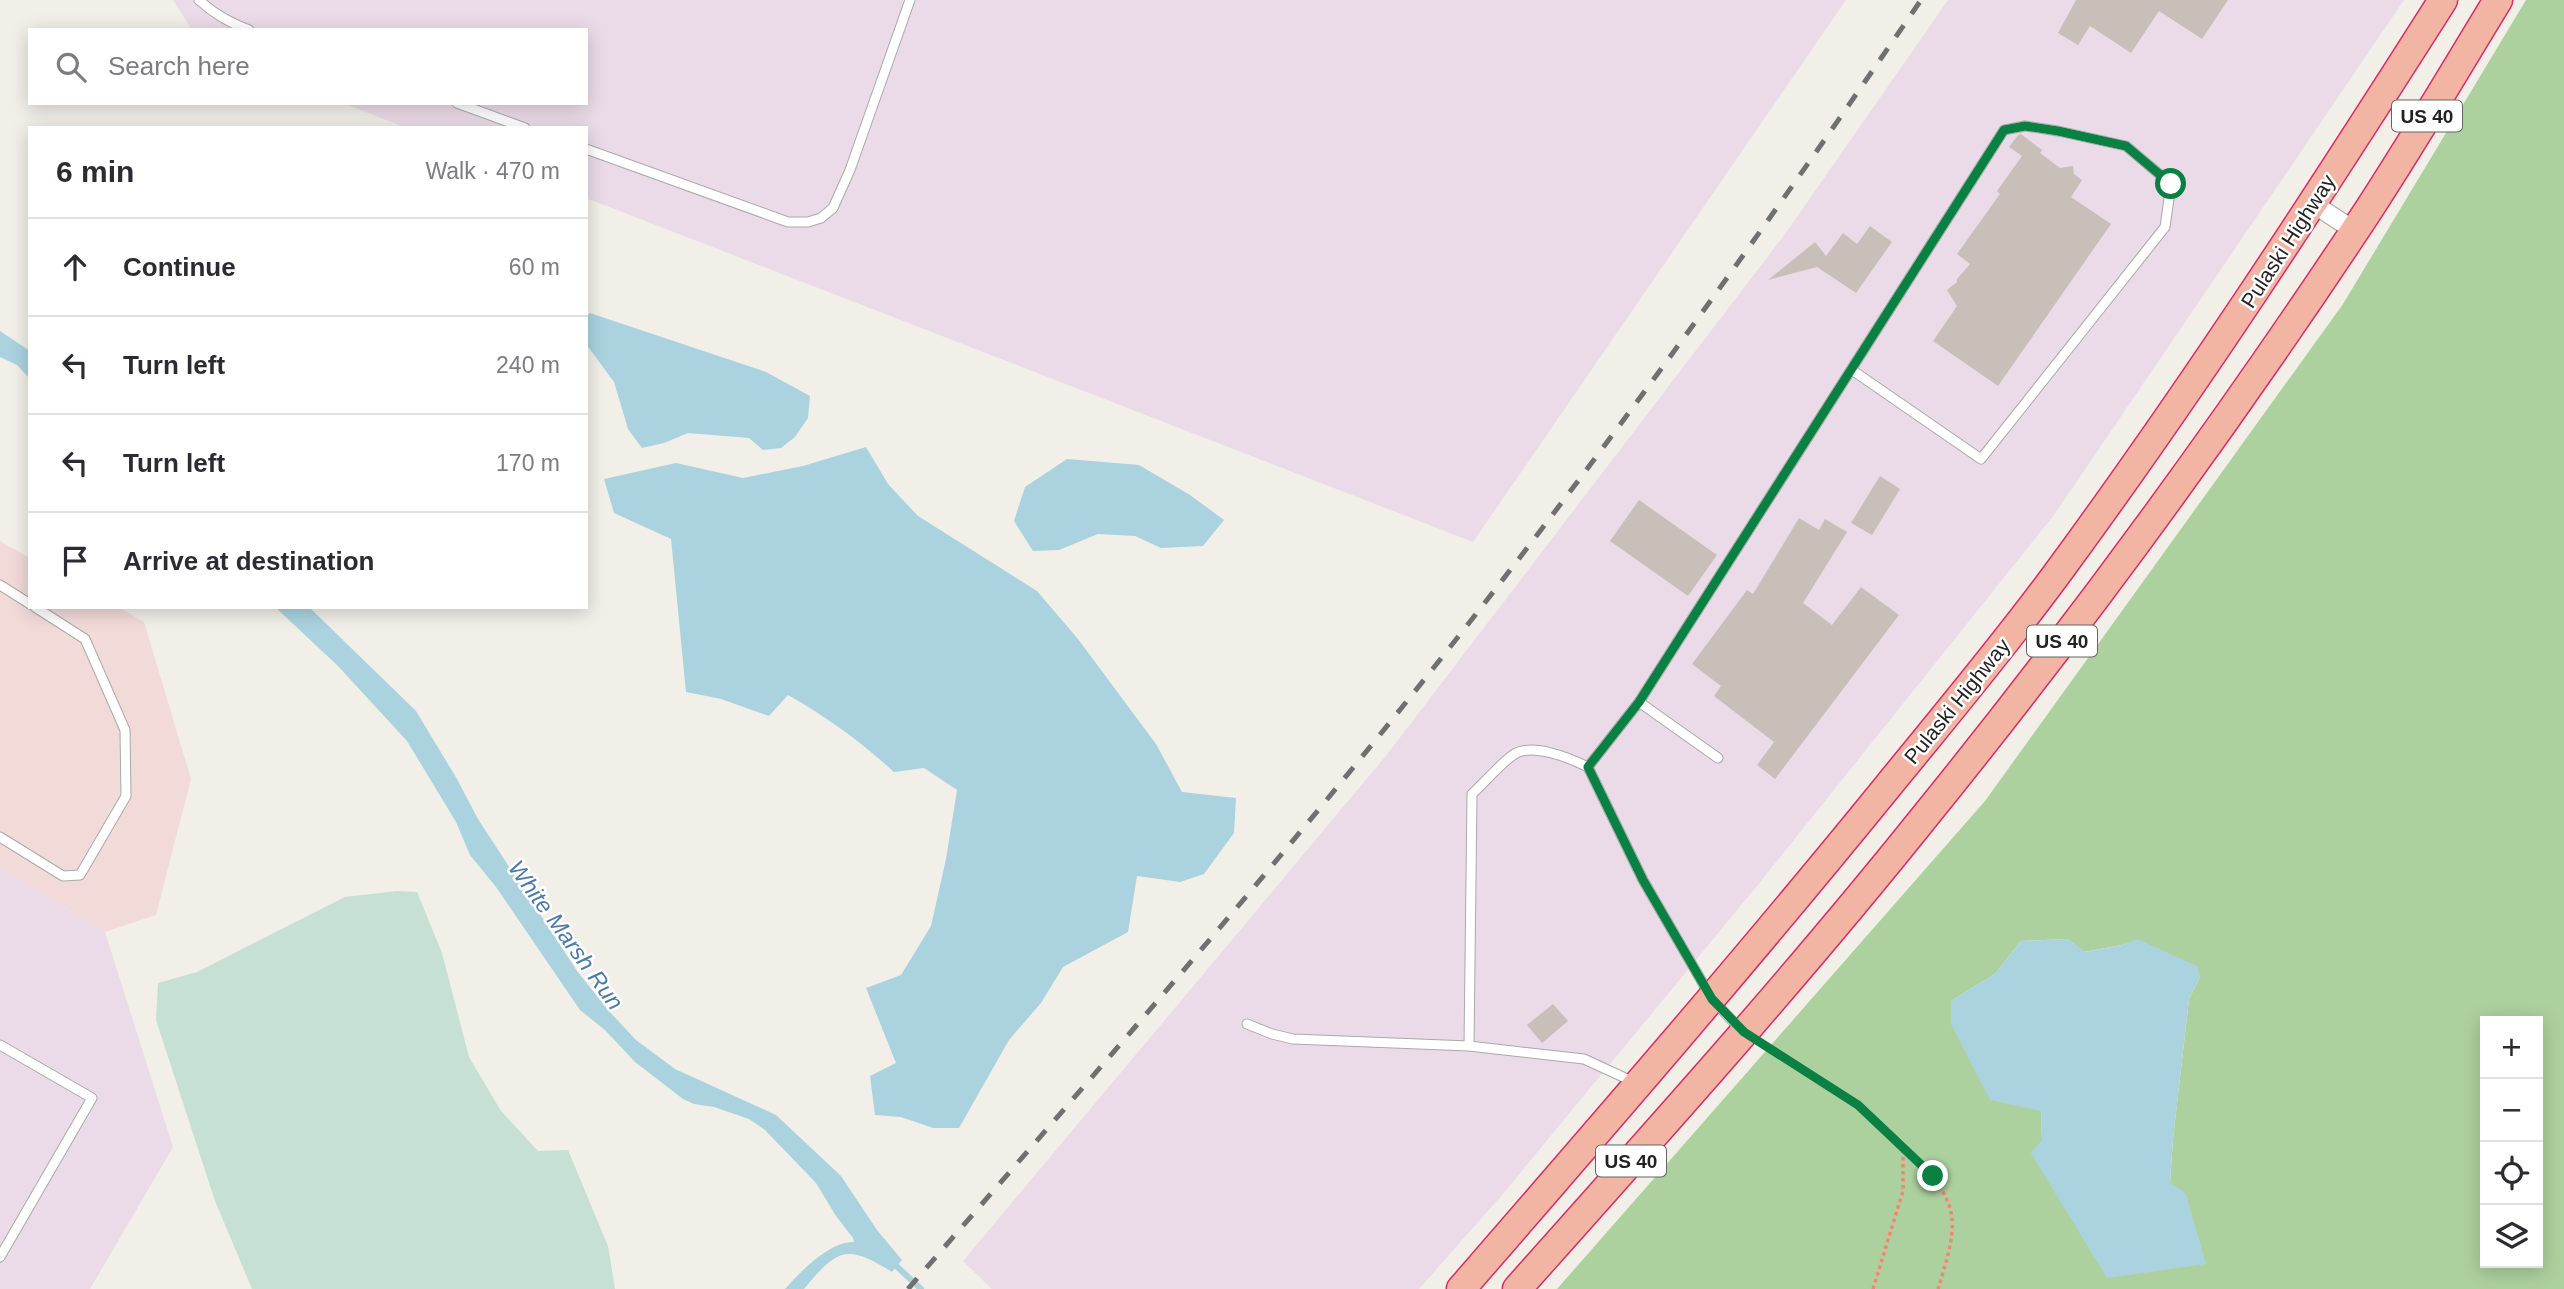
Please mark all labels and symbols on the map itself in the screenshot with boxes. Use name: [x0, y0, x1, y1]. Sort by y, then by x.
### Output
road number: US 40: [2392, 100, 2462, 132]
route start: [2155, 168, 2186, 199]
street label: Pulaski Highway: [2236, 170, 2340, 312]
road number: US 40: [2027, 626, 2097, 656]
street label: Pulaski Highway: [1900, 634, 2015, 768]
water label: White Marsh Run: [503, 855, 629, 1015]
road number: US 40: [1596, 1146, 1666, 1176]
route end: [1917, 1160, 1948, 1191]

